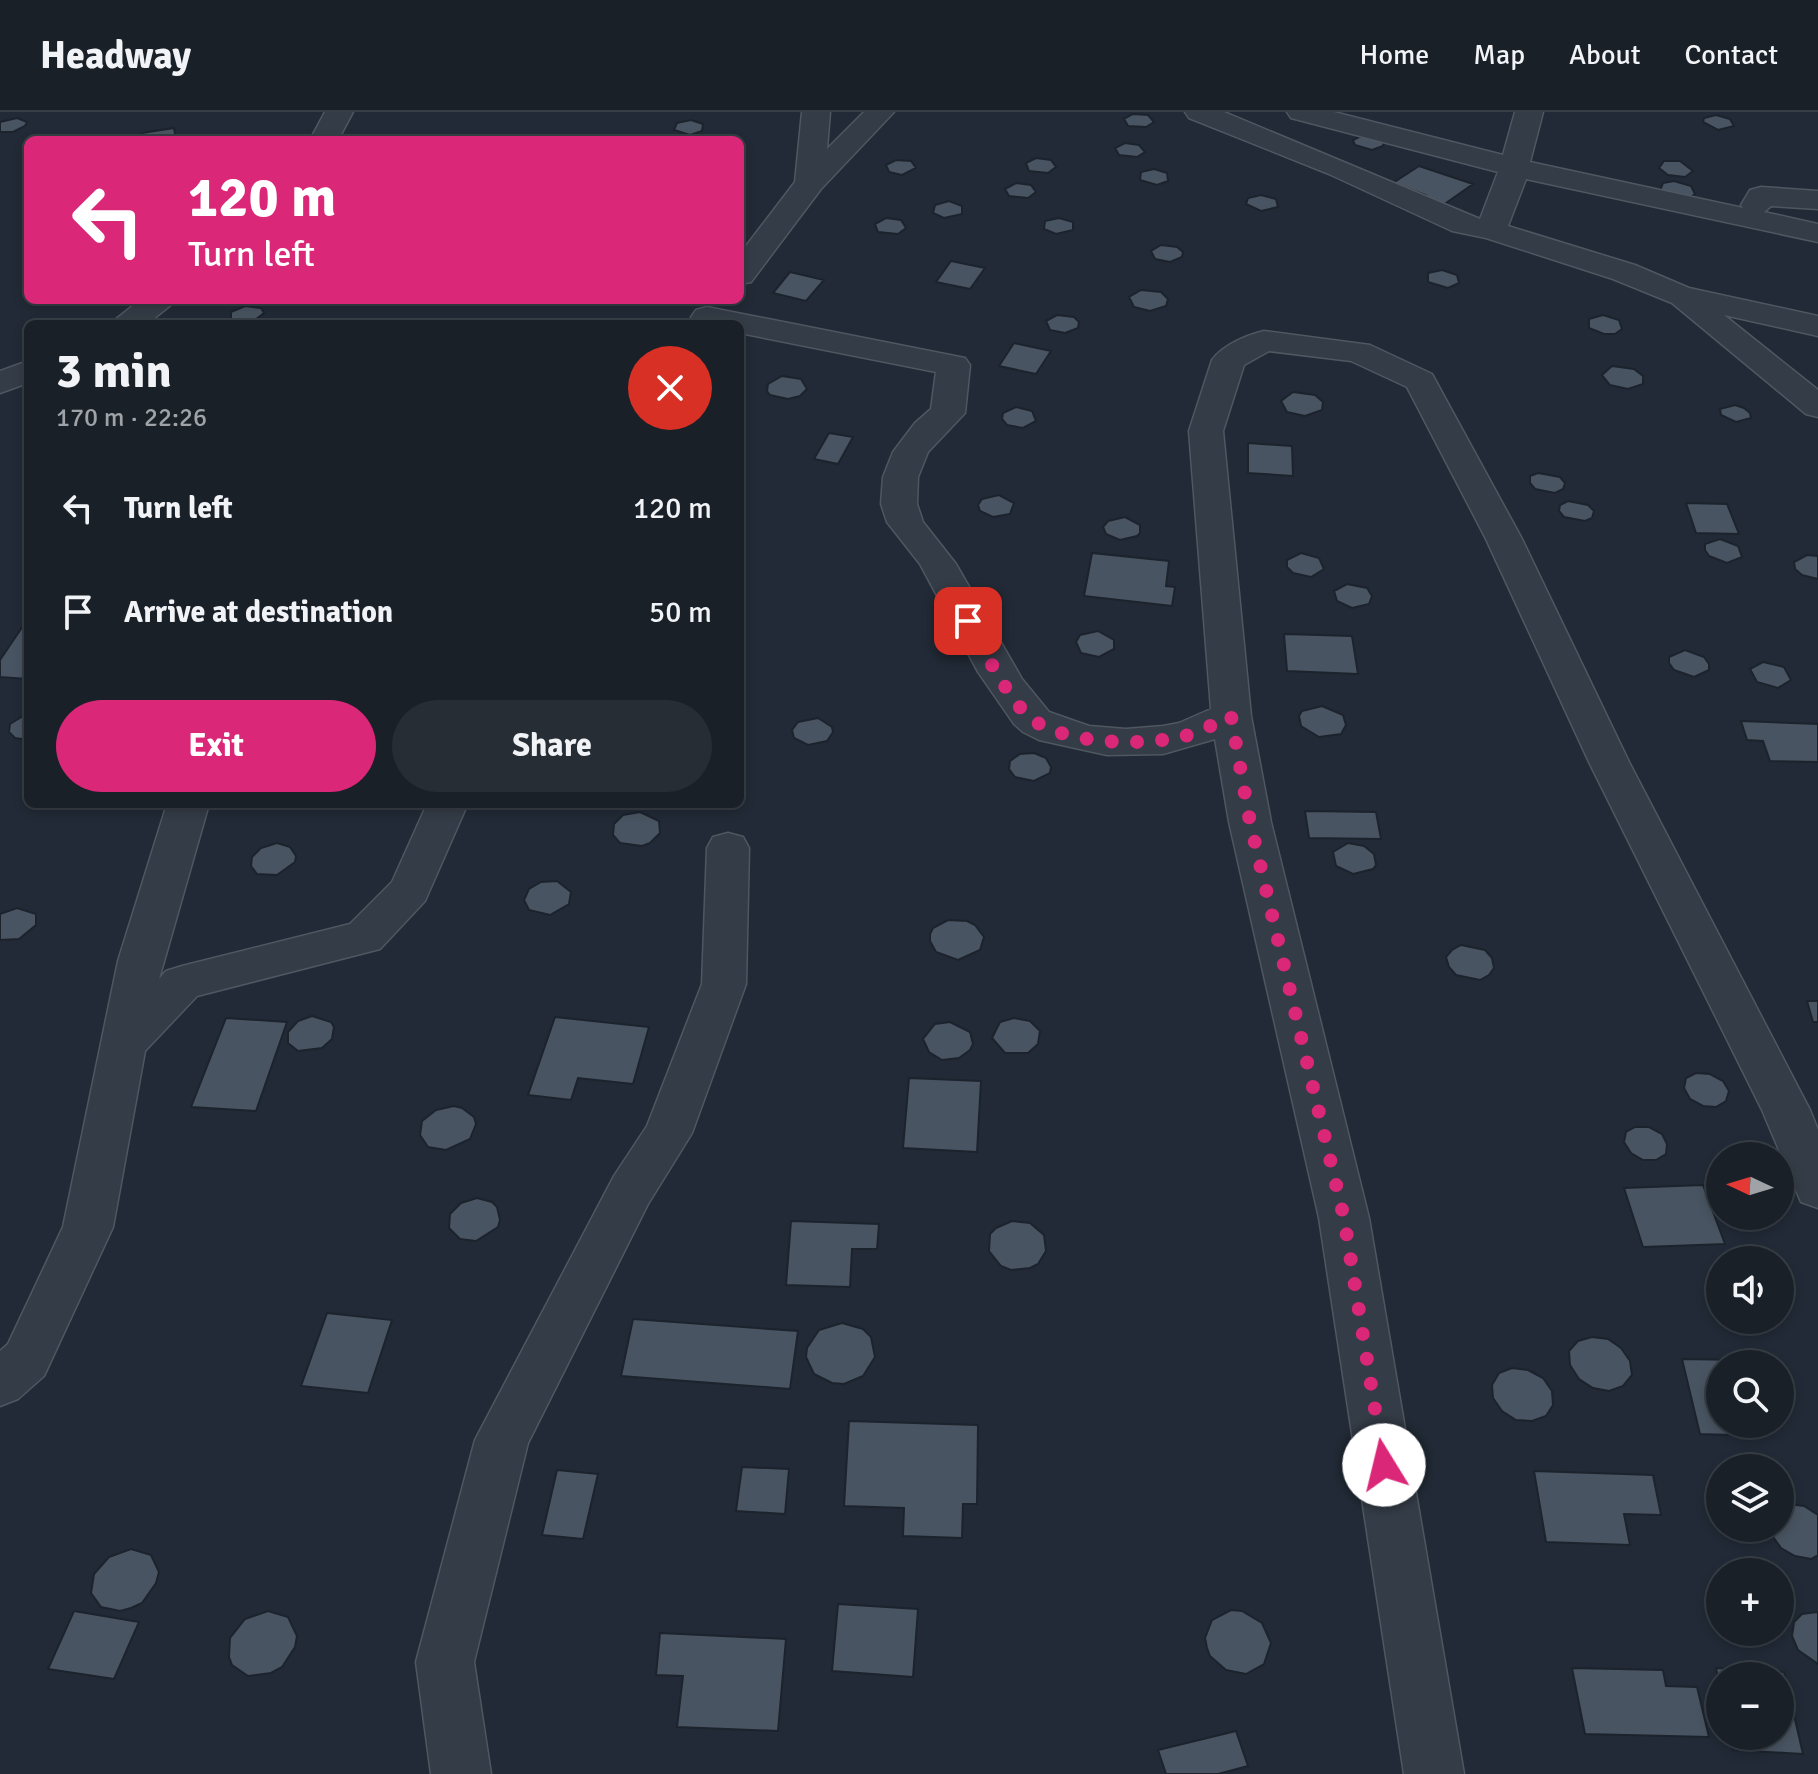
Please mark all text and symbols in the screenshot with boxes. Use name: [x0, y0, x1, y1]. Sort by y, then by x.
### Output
text: Headway: [40, 32, 191, 79]
text: Home: [1360, 38, 1429, 72]
text: Map: [1473, 38, 1525, 72]
text: About: [1569, 38, 1641, 72]
text: Contact: [1685, 38, 1778, 72]
text: 120 m: [188, 163, 336, 232]
icon: left: [56, 168, 160, 272]
text: Turn left: [188, 232, 315, 277]
text: 3 min: [56, 342, 172, 401]
button: close: [628, 346, 712, 430]
text: 170 m · 22:26: [56, 402, 207, 434]
icon: left: [56, 486, 100, 530]
text: Turn left: [124, 490, 233, 527]
text: 120 m: [633, 490, 712, 527]
pin: [934, 587, 1002, 655]
icon: arrive: [56, 590, 100, 634]
text: Arrive at destination: [124, 594, 393, 631]
text: 50 m: [649, 594, 712, 631]
icon: arrive: [946, 599, 990, 643]
button: Exit: [56, 700, 376, 792]
button: Share: [392, 700, 712, 792]
north arrow: [1706, 1142, 1794, 1230]
map controls: [1706, 1142, 1794, 1750]
button: sound: [1706, 1246, 1794, 1334]
button: search: [1706, 1350, 1794, 1438]
position arrow: [1342, 1423, 1426, 1507]
button: layers: [1706, 1454, 1794, 1542]
button: +: [1706, 1558, 1794, 1646]
button: −: [1706, 1662, 1794, 1750]

